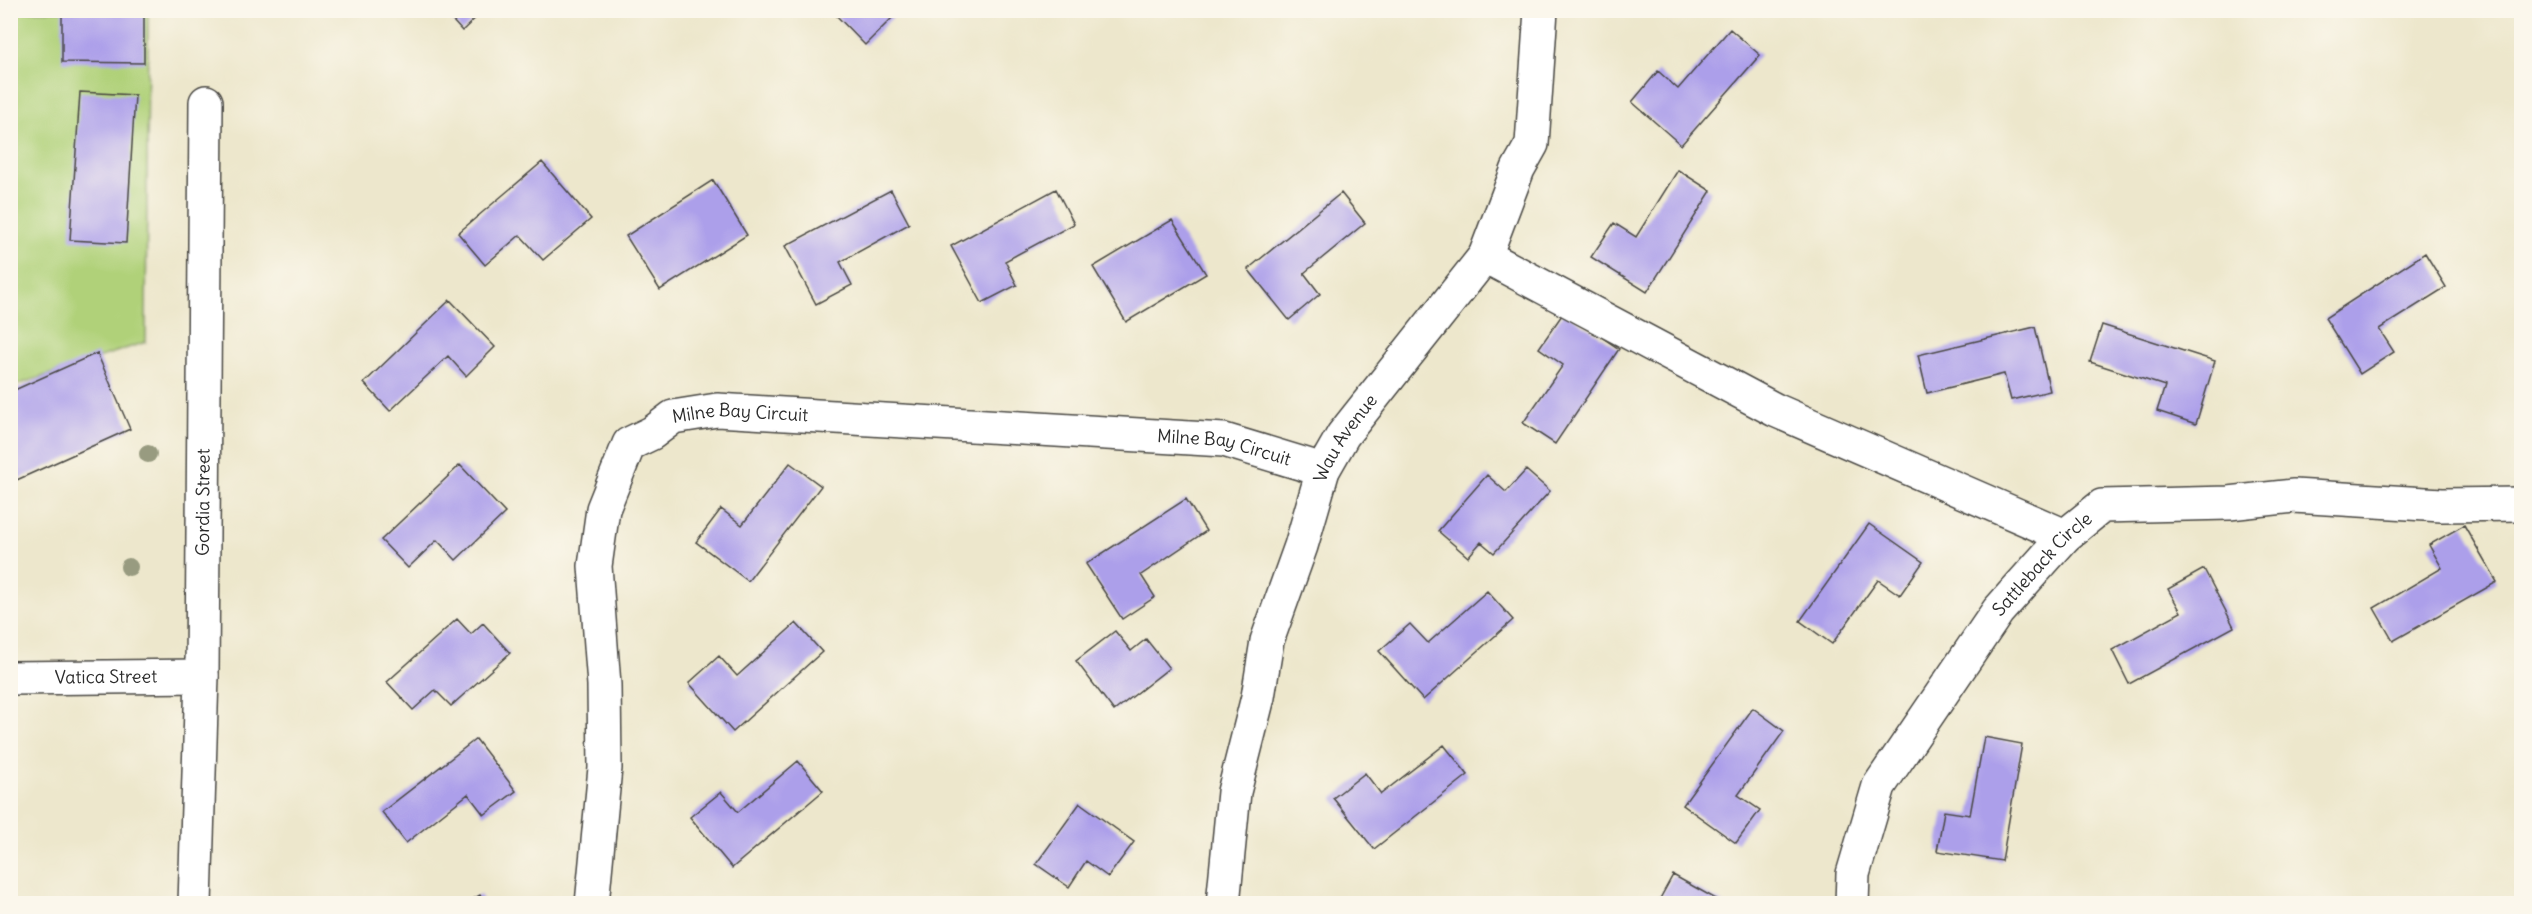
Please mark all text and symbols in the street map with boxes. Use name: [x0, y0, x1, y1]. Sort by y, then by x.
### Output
street label: Wau Avenue: [1308, 389, 1382, 484]
street label: Milne Bay Circuit: [670, 398, 809, 428]
street label: Milne Bay Circuit: [1156, 424, 1294, 471]
street label: Gordia Street: [191, 448, 215, 556]
street label: Sattleback Circle: [1987, 507, 2096, 621]
street label: Vatica Street: [55, 664, 157, 689]

